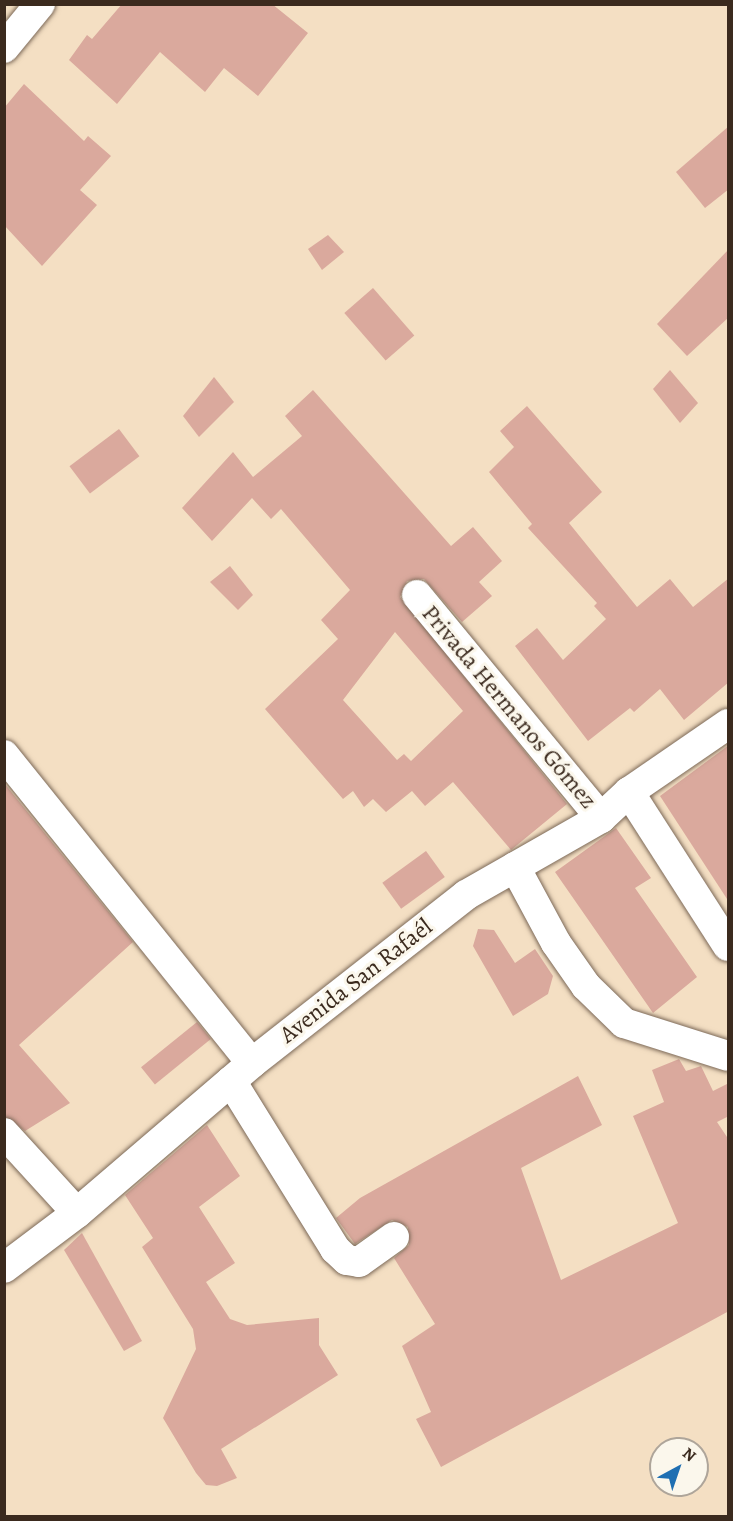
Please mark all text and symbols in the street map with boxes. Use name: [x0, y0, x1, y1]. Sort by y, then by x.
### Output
street label: Privada Hermanos Gómez: [415, 599, 603, 815]
street label: Avenida San Rafaél: [274, 913, 438, 1049]
north arrow: [649, 1437, 709, 1497]
text: N: [678, 1443, 701, 1467]

